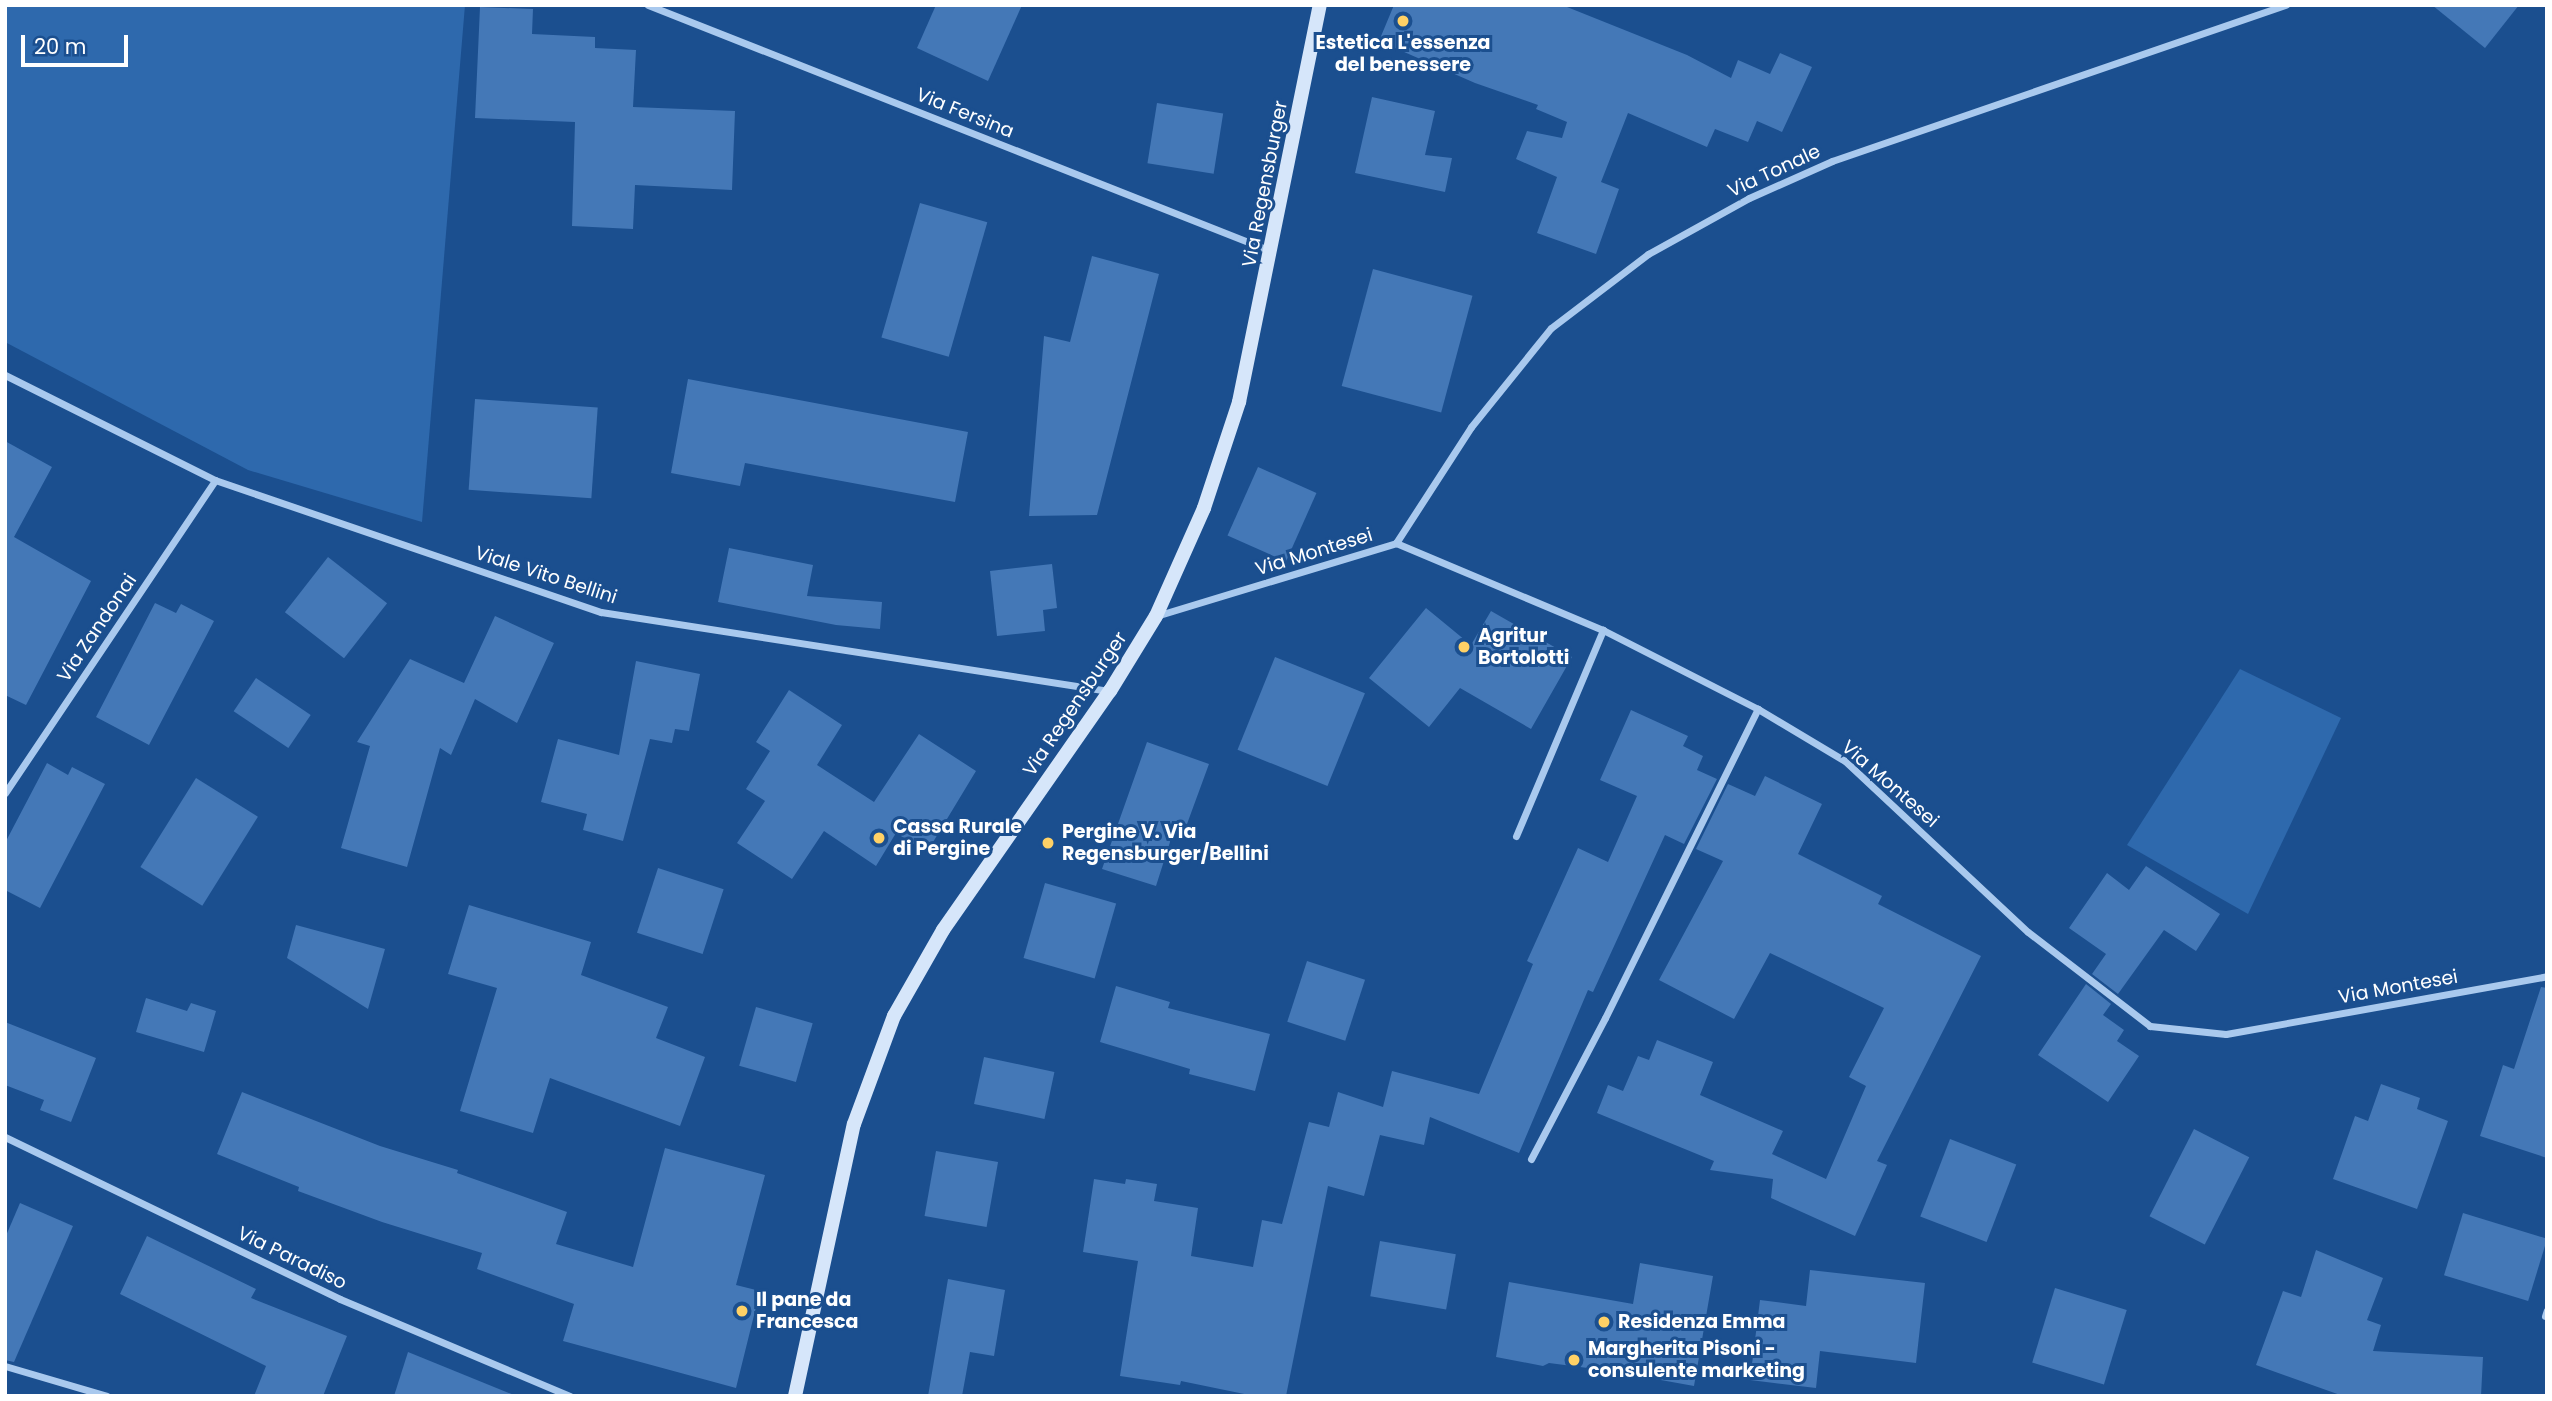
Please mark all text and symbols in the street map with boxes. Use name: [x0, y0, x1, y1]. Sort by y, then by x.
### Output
marker: Estetica L'essenza del benessere: [1395, 13, 1411, 29]
scale bar: [24, 21, 131, 65]
text: 20 m: [34, 32, 87, 61]
place label: Estetica L'essenza del benessere: [1315, 32, 1491, 76]
street label: Via Fersina: [913, 83, 1017, 143]
street label: Via Regensburger: [1238, 99, 1292, 269]
street label: Via Tonale: [1724, 140, 1824, 202]
street label: Via Montesei: [1253, 523, 1375, 581]
street label: Viale Vito Bellini: [472, 541, 620, 609]
street label: Via Zandonai: [52, 570, 142, 686]
place label: Agritur Bortolotti: [1478, 625, 1569, 669]
street label: Via Regensburger: [1018, 627, 1132, 781]
marker: Agritur Bortolotti: [1456, 639, 1472, 655]
street label: Via Montesei: [1837, 736, 1943, 832]
place label: Cassa Rurale di Pergine: [893, 816, 1022, 860]
place label: Pergine V. Via Regensburger/Bellini: [1062, 821, 1269, 865]
marker: Cassa Rurale di Pergine: [871, 830, 887, 846]
marker: Pergine V. Via Regensburger/Bellini: [1040, 835, 1056, 851]
street label: Via Montesei: [2336, 965, 2460, 1009]
street label: Via Paradiso: [234, 1222, 350, 1294]
place label: Il pane da Francesca: [756, 1289, 858, 1333]
marker: Il pane da Francesca: [734, 1303, 750, 1319]
place label: Residenza Emma: [1618, 1311, 1785, 1333]
marker: Residenza Emma: [1596, 1314, 1612, 1330]
place label: Margherita Pisoni - consulente marketing: [1588, 1338, 1805, 1382]
marker: Margherita Pisoni - consulente marketing: [1566, 1352, 1582, 1368]

